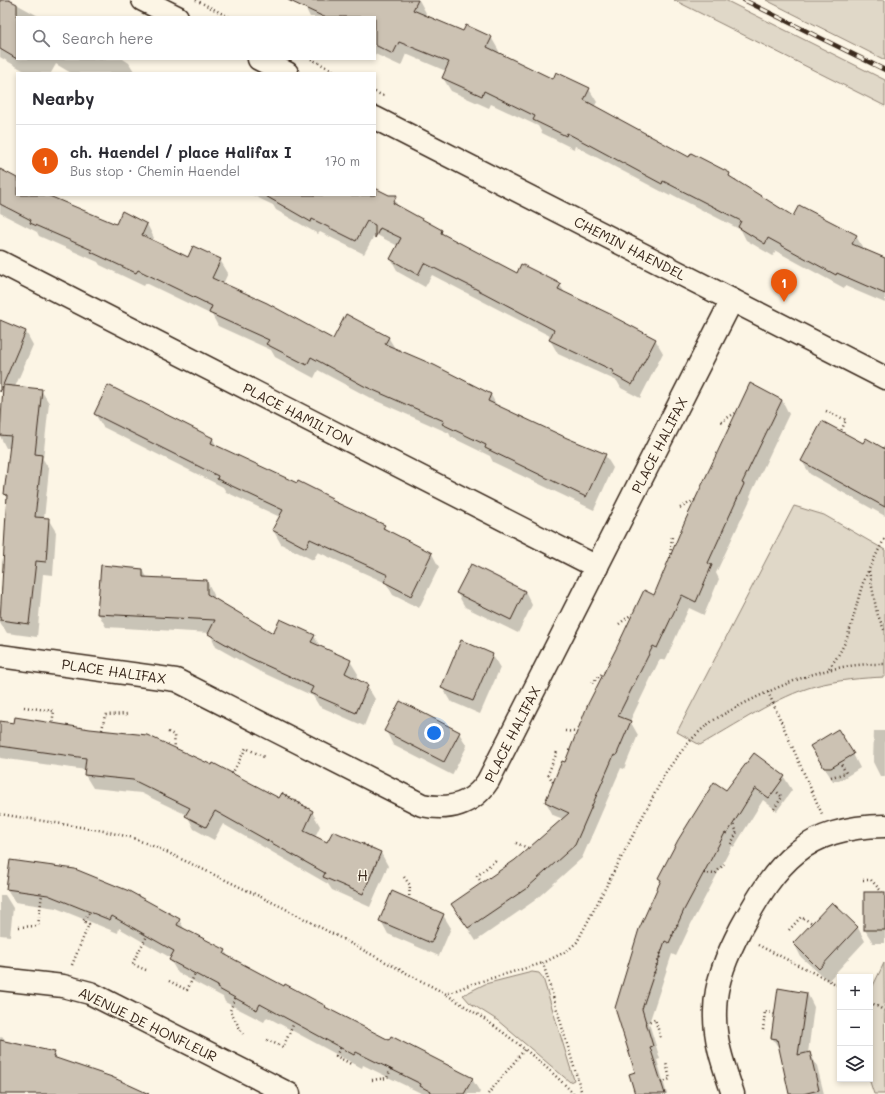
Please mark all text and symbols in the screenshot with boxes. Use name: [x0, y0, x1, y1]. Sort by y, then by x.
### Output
search box: [16, 16, 376, 60]
icon: search: [30, 27, 52, 49]
text: Search here: [62, 28, 153, 48]
text: Nearby: [32, 87, 94, 109]
text: ch. Haendel / place Halifax I: [70, 142, 292, 162]
text: 1: [42, 152, 48, 169]
text: 170 m: [324, 152, 360, 169]
text: Bus stop · Chemin Haendel: [70, 162, 240, 179]
street label: CHEMIN HAENDEL: [571, 212, 690, 285]
pin: 1: [771, 269, 797, 302]
street label: PLACE HAMILTON: [240, 378, 356, 450]
street label: PLACE HALIFAX: [627, 394, 691, 496]
street label: PLACE HALIFAX: [60, 654, 168, 688]
street label: PLACE HALIFAX: [480, 683, 544, 785]
your location: [424, 723, 444, 743]
district label: H: [357, 865, 369, 885]
map controls: [837, 974, 873, 1082]
button: +: [837, 974, 873, 1010]
street label: AVENUE DE HONFLEUR: [76, 982, 220, 1066]
button: −: [837, 1010, 873, 1046]
button: layers: [837, 1046, 873, 1082]

